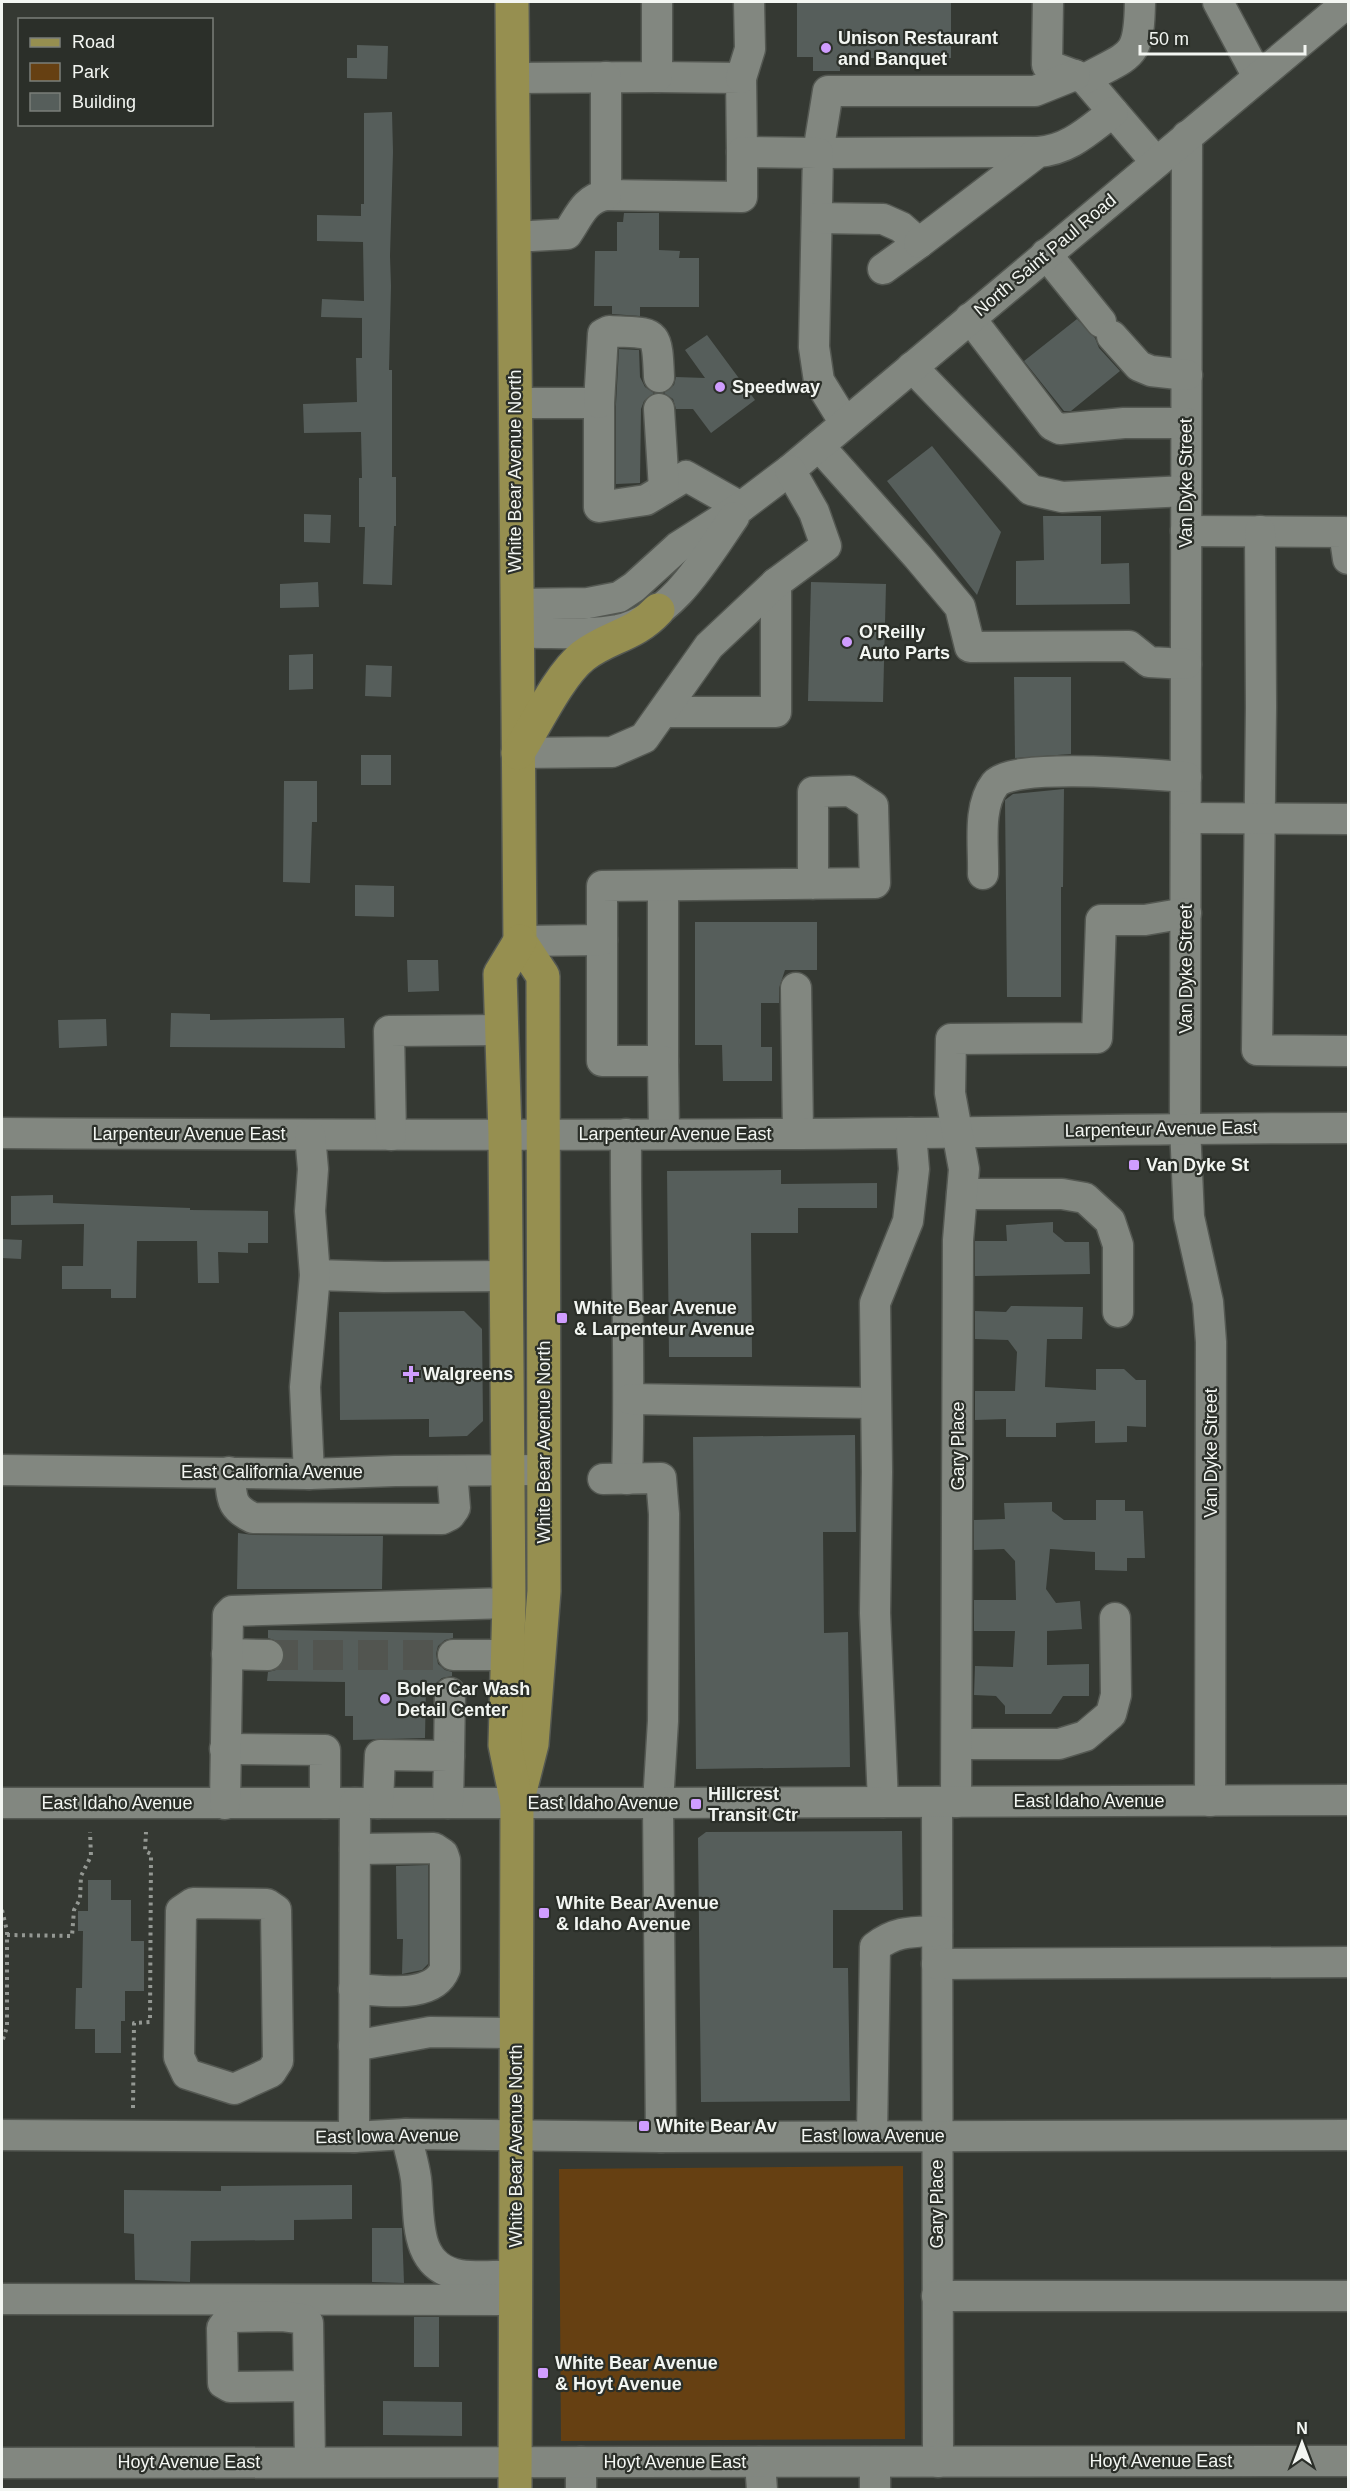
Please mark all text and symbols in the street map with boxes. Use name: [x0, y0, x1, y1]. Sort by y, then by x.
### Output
legend: [18, 18, 213, 126]
scale bar: [1140, 18, 1305, 56]
place label: Unison Restaurant and Banquet: [838, 28, 998, 69]
text: 50 m: [1149, 29, 1189, 49]
text: Road: [72, 32, 115, 52]
marker: Unison Restaurant and Banquet: [819, 41, 833, 55]
text: Park: [72, 62, 110, 82]
text: Building: [72, 92, 136, 112]
street label: North Saint Paul Road: [970, 190, 1120, 320]
street label: White Bear Avenue North: [505, 370, 525, 572]
place label: Speedway: [732, 377, 820, 397]
marker: Speedway: [713, 380, 727, 394]
street label: Van Dyke Street: [1176, 418, 1196, 548]
place label: O'Reilly Auto Parts: [859, 622, 950, 663]
marker: O'Reilly Auto Parts: [840, 635, 854, 649]
street label: Van Dyke Street: [1176, 904, 1196, 1034]
street label: Larpenteur Avenue East: [1064, 1117, 1258, 1141]
street label: Larpenteur Avenue East: [93, 1124, 285, 1144]
street label: Larpenteur Avenue East: [579, 1124, 771, 1144]
place label: Van Dyke St: [1146, 1155, 1249, 1175]
marker: Van Dyke St: [1127, 1158, 1141, 1172]
place label: White Bear Avenue & Larpenteur Avenue: [574, 1298, 755, 1339]
marker: White Bear Avenue & Larpenteur Avenue: [555, 1311, 569, 1325]
street label: White Bear Avenue North: [534, 1341, 554, 1543]
place label: Walgreens: [423, 1364, 513, 1384]
marker: Walgreens: [404, 1367, 418, 1381]
street label: Van Dyke Street: [1201, 1388, 1221, 1518]
street label: Gary Place: [948, 1401, 968, 1491]
street label: East California Avenue: [181, 1462, 363, 1482]
place label: Boler Car Wash Detail Center: [397, 1679, 530, 1720]
marker: Boler Car Wash Detail Center: [378, 1692, 392, 1706]
place label: Hillcrest Transit Ctr: [708, 1784, 798, 1825]
street label: East Idaho Avenue: [1014, 1791, 1164, 1811]
street label: East Idaho Avenue: [42, 1793, 192, 1813]
street label: East Idaho Avenue: [528, 1793, 678, 1813]
marker: Hillcrest Transit Ctr: [689, 1797, 703, 1811]
place label: White Bear Avenue & Idaho Avenue: [556, 1893, 719, 1934]
marker: White Bear Avenue & Idaho Avenue: [537, 1906, 551, 1920]
street label: White Bear Avenue North: [506, 2045, 526, 2247]
place label: White Bear Av: [656, 2116, 777, 2136]
marker: White Bear Av: [637, 2119, 651, 2133]
street label: East Iowa Avenue: [315, 2125, 459, 2147]
street label: East Iowa Avenue: [801, 2126, 945, 2146]
street label: Gary Place: [927, 2159, 947, 2249]
place label: White Bear Avenue & Hoyt Avenue: [555, 2353, 718, 2394]
marker: White Bear Avenue & Hoyt Avenue: [536, 2366, 550, 2380]
north arrow: [1272, 2413, 1332, 2473]
text: N: [1296, 2420, 1308, 2437]
street label: Hoyt Avenue East: [1090, 2451, 1232, 2471]
street label: Hoyt Avenue East: [118, 2452, 260, 2472]
street label: Hoyt Avenue East: [604, 2452, 746, 2472]

